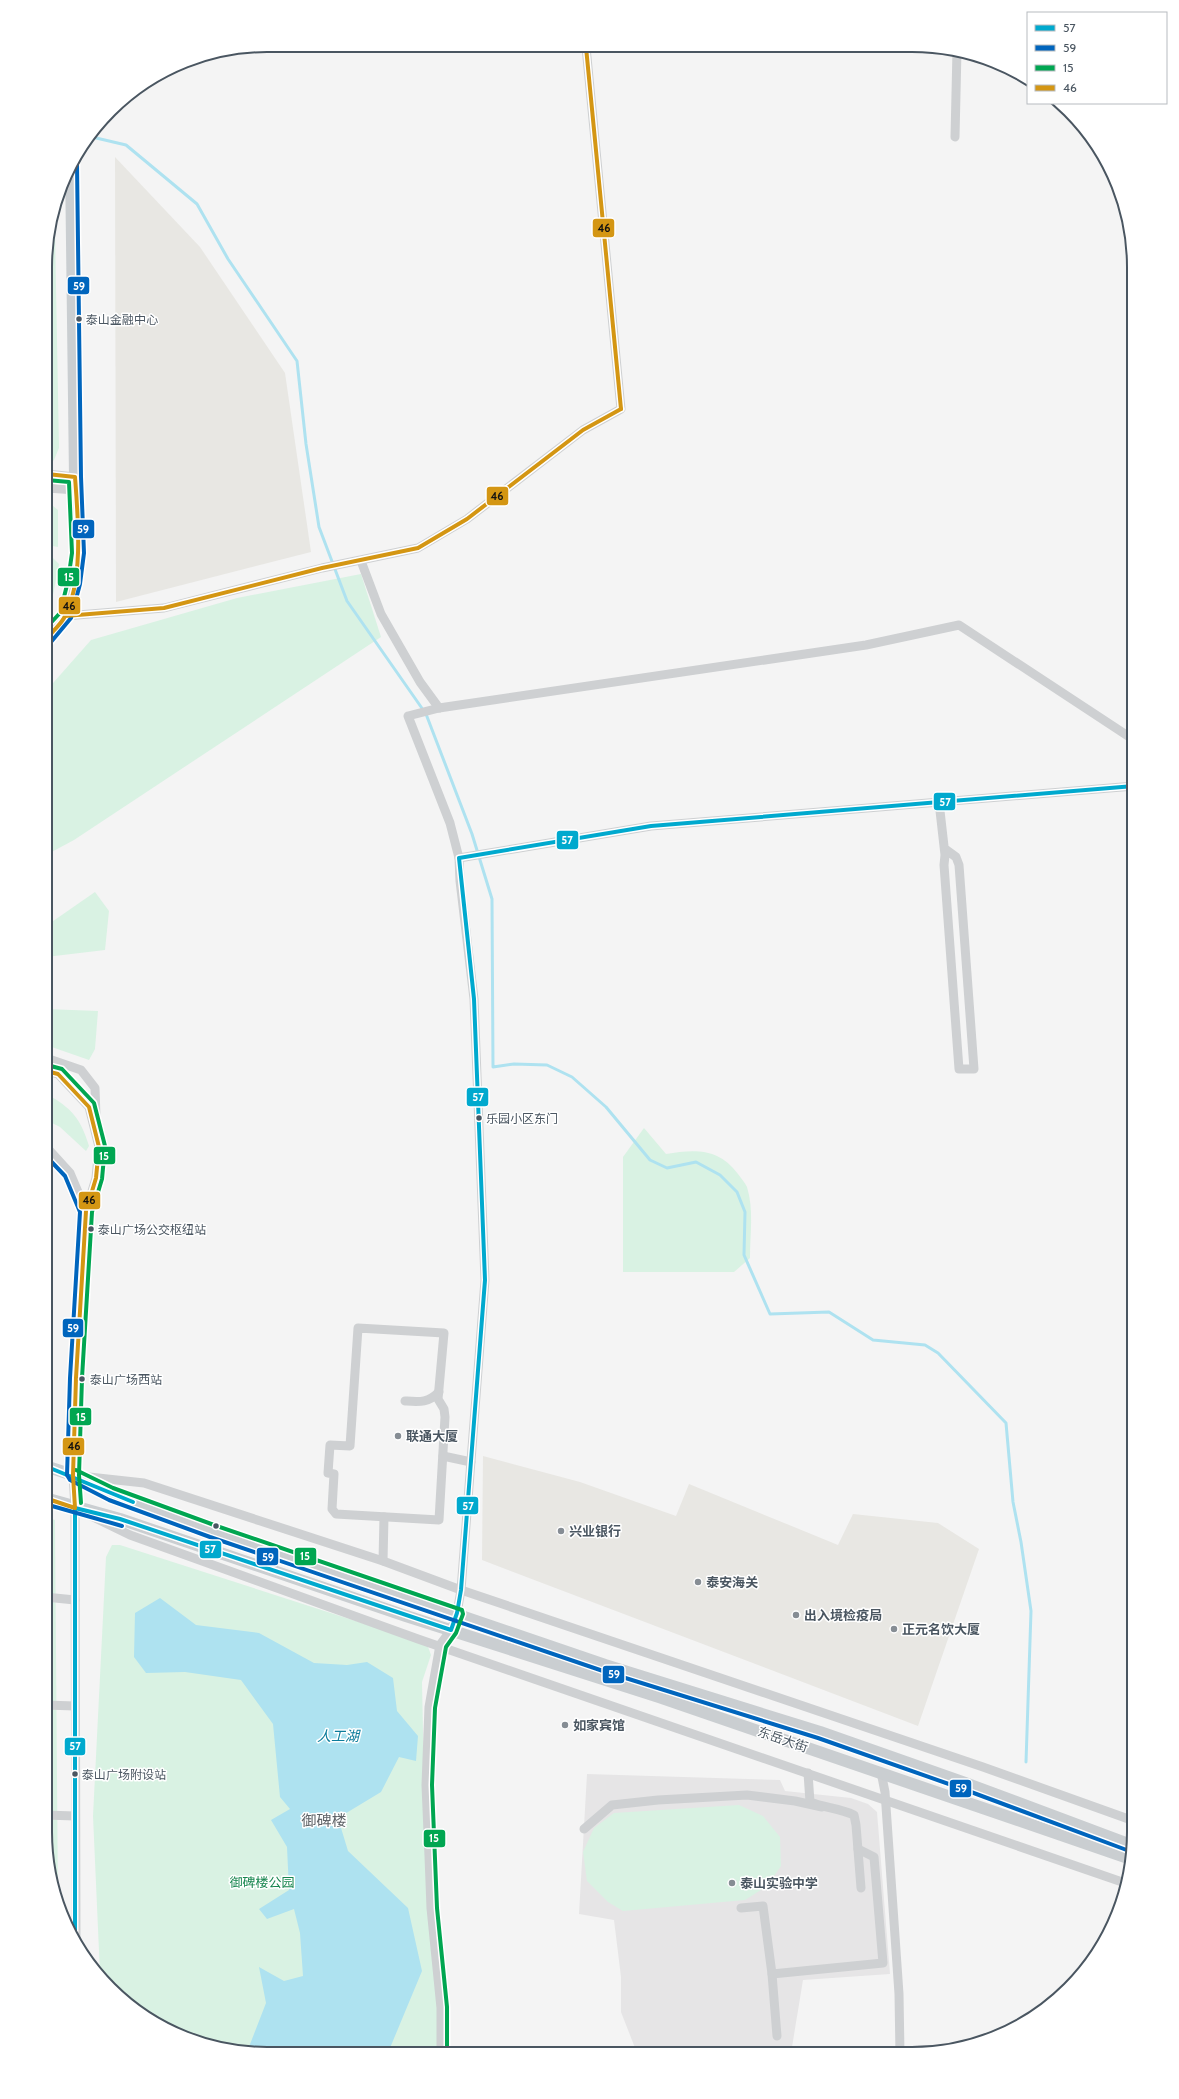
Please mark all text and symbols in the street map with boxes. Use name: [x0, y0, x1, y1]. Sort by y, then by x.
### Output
legend: [1027, 12, 1167, 104]
text: 57: [1063, 20, 1076, 35]
text: 59: [1063, 40, 1076, 55]
text: 15: [1063, 60, 1073, 75]
text: 46: [1063, 80, 1077, 95]
line badge: 46: [592, 218, 615, 238]
text: 46: [597, 221, 611, 235]
line badge: 59: [67, 276, 90, 295]
text: 59: [73, 279, 85, 293]
place label: 泰山金融中心: [86, 312, 158, 327]
marker: 泰山金融中心: [74, 314, 84, 324]
line badge: 46: [486, 486, 509, 506]
text: 46: [490, 489, 504, 503]
line badge: 59: [72, 519, 95, 539]
text: 59: [77, 522, 89, 536]
line badge: 15: [57, 567, 80, 587]
text: 15: [64, 570, 74, 584]
line badge: 46: [58, 596, 81, 615]
text: 46: [62, 599, 76, 613]
line badge: 57: [933, 792, 956, 811]
text: 57: [939, 795, 951, 809]
line badge: 57: [556, 830, 579, 850]
text: 57: [561, 833, 573, 847]
line badge: 57: [466, 1087, 489, 1107]
text: 57: [472, 1090, 484, 1104]
place label: 乐园小区东门: [486, 1111, 558, 1126]
marker: 乐园小区东门: [474, 1113, 484, 1123]
line badge: 15: [93, 1146, 116, 1165]
text: 15: [99, 1149, 109, 1163]
line badge: 46: [78, 1191, 101, 1210]
text: 46: [82, 1193, 96, 1207]
place label: 泰山广场公交枢纽站: [98, 1222, 206, 1237]
marker: 泰山广场公交枢纽站: [86, 1224, 96, 1234]
line badge: 59: [62, 1318, 84, 1338]
text: 59: [67, 1321, 79, 1335]
place label: 泰山广场西站: [90, 1372, 162, 1387]
marker: 泰山广场西站: [77, 1374, 87, 1384]
line badge: 15: [69, 1407, 92, 1426]
text: 15: [76, 1410, 86, 1424]
place label: 联通大厦: [406, 1428, 458, 1444]
marker: 联通大厦: [393, 1431, 403, 1441]
line badge: 46: [62, 1437, 85, 1456]
text: 46: [67, 1439, 81, 1453]
line badge: 57: [456, 1496, 479, 1515]
text: 57: [462, 1499, 474, 1513]
unlabelled marker: [211, 1521, 221, 1531]
place label: 兴业银行: [569, 1523, 621, 1539]
marker: 兴业银行: [556, 1526, 566, 1536]
line badge: 57: [199, 1540, 222, 1559]
text: 57: [204, 1542, 216, 1556]
line badge: 59: [256, 1547, 279, 1566]
line badge: 15: [294, 1547, 317, 1566]
text: 15: [300, 1549, 310, 1563]
text: 59: [262, 1550, 274, 1564]
place label: 泰安海关: [706, 1574, 758, 1590]
marker: 泰安海关: [693, 1577, 703, 1587]
place label: 出入境检疫局: [804, 1607, 882, 1623]
marker: 出入境检疫局: [791, 1610, 801, 1620]
place label: 正元名饮大厦: [902, 1621, 980, 1637]
marker: 正元名饮大厦: [889, 1624, 899, 1634]
line badge: 59: [602, 1665, 625, 1684]
text: 59: [608, 1667, 620, 1681]
place label: 如家宾馆: [573, 1717, 625, 1733]
marker: 如家宾馆: [560, 1720, 570, 1730]
street label: 东岳大街: [756, 1723, 810, 1755]
water label: 人工湖: [317, 1727, 361, 1745]
line badge: 57: [64, 1737, 86, 1756]
text: 57: [69, 1739, 81, 1753]
place label: 泰山广场附设站: [82, 1767, 166, 1782]
marker: 泰山广场附设站: [70, 1769, 80, 1779]
line badge: 59: [949, 1779, 972, 1798]
text: 59: [955, 1781, 967, 1795]
district label: 御碑楼: [301, 1812, 347, 1830]
line badge: 15: [423, 1829, 446, 1848]
text: 15: [429, 1831, 439, 1845]
park label: 御碑楼公园: [229, 1874, 295, 1890]
place label: 泰山实验中学: [740, 1875, 818, 1891]
marker: 泰山实验中学: [727, 1878, 737, 1888]

